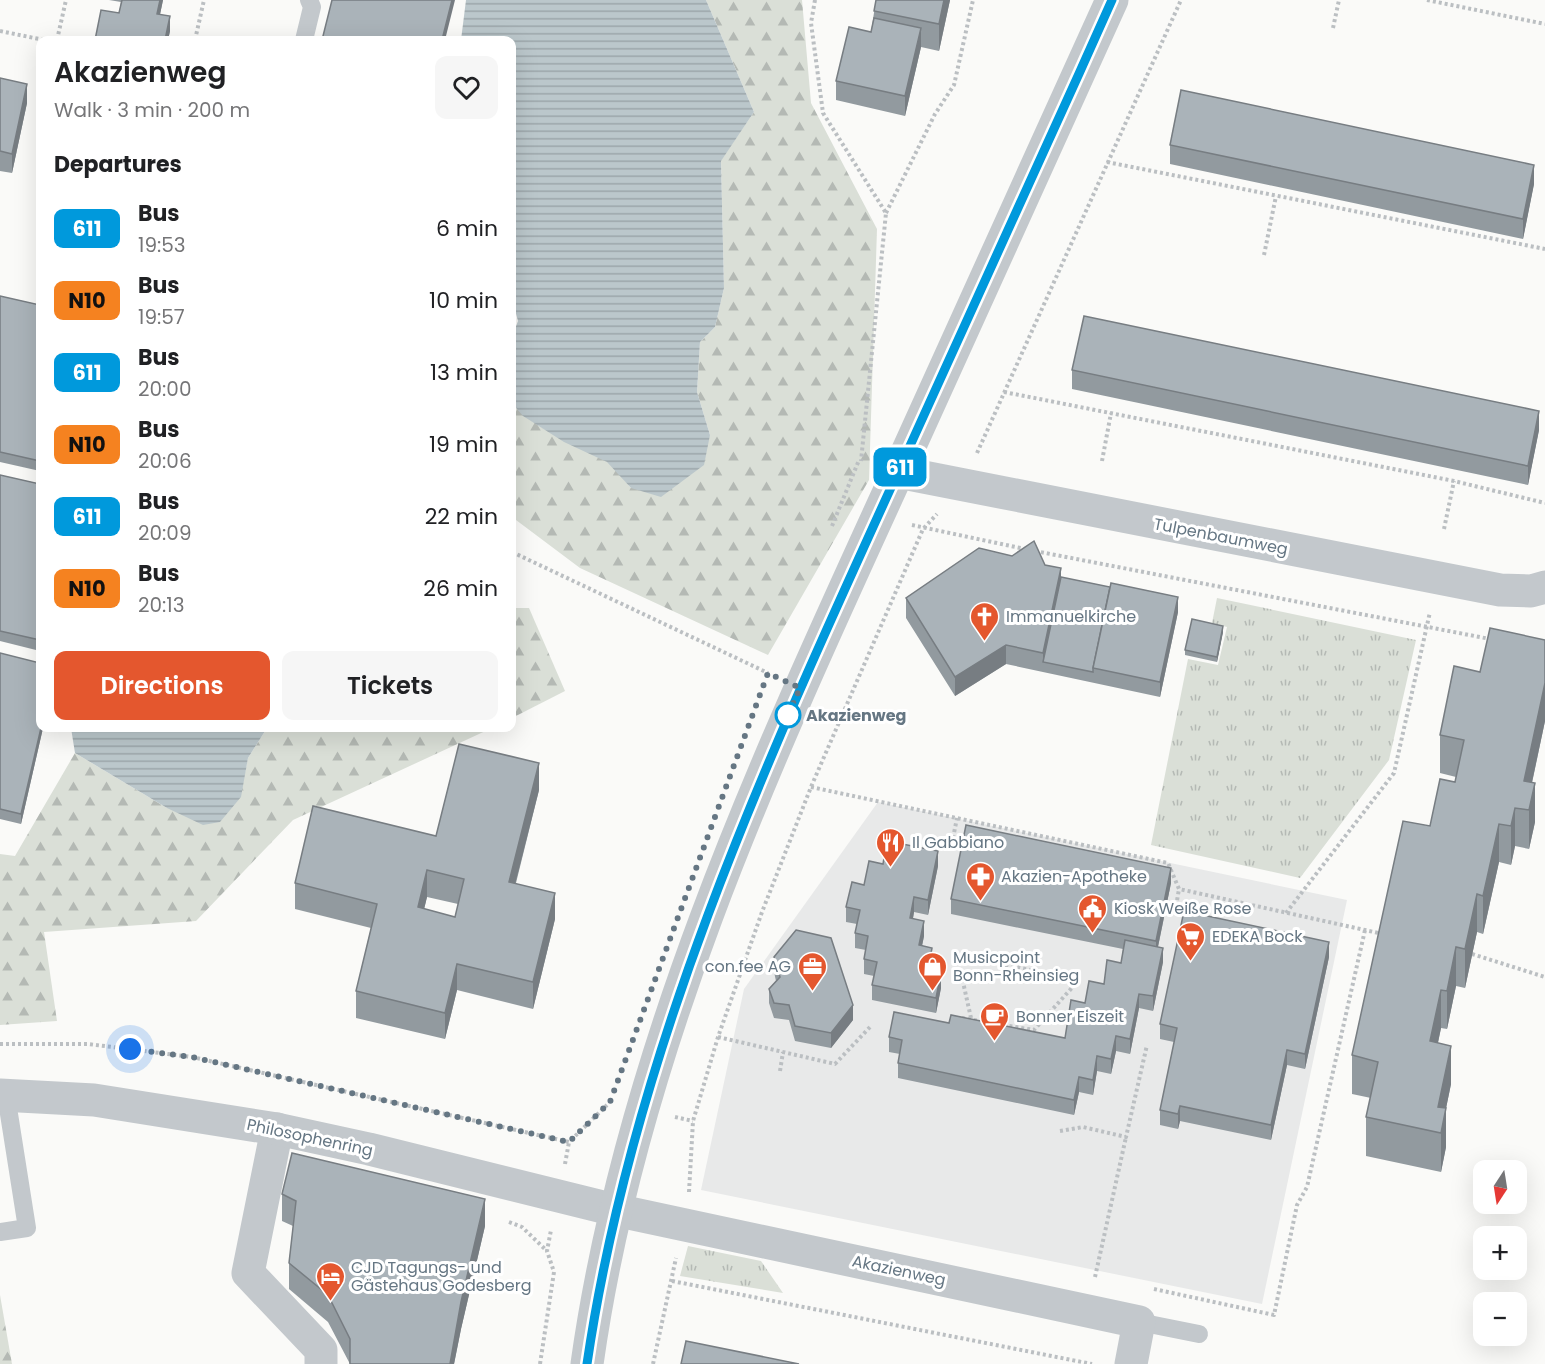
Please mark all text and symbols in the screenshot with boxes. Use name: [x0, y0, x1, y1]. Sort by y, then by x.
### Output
text: Akazienweg: [54, 53, 226, 92]
button: heart: [435, 56, 498, 119]
text: Walk · 3 min · 200 m: [54, 96, 250, 124]
text: Departures: [54, 149, 182, 180]
text: Bus: [138, 198, 180, 229]
text: 6 min: [436, 213, 498, 244]
text: 611: [72, 214, 102, 243]
text: 19:53: [138, 231, 186, 259]
text: Bus: [138, 270, 180, 301]
text: 10 min: [429, 285, 498, 316]
text: N10: [68, 286, 106, 315]
text: 19:57: [138, 303, 185, 331]
text: Bus: [138, 342, 180, 373]
text: 13 min: [430, 357, 498, 388]
text: 611: [72, 358, 102, 387]
text: 20:00: [138, 375, 191, 403]
text: Bus: [138, 414, 180, 445]
text: 19 min: [429, 429, 498, 460]
text: N10: [68, 430, 106, 459]
text: 20:06: [138, 447, 192, 475]
line badge: 611: [866, 448, 934, 486]
text: 611: [885, 453, 915, 482]
text: Bus: [138, 486, 180, 517]
text: 22 min: [425, 501, 498, 532]
text: 611: [72, 502, 102, 531]
street label: Tulpenbaumweg: [1152, 512, 1290, 561]
text: 20:09: [138, 519, 191, 547]
text: Bus: [138, 558, 180, 589]
text: 26 min: [423, 573, 498, 604]
text: N10: [68, 574, 106, 603]
text: 20:13: [138, 591, 185, 619]
church icon: Immanuelkirche: [969, 600, 1001, 642]
place label: Immanuelkirche: [1006, 605, 1136, 628]
button: Directions: [54, 651, 270, 720]
button: Tickets: [282, 651, 498, 720]
marker: Akazienweg: [775, 702, 801, 728]
place label: Akazienweg: [806, 704, 906, 727]
restaurant icon: Il Gabbiano: [875, 826, 907, 868]
place label: Il Gabbiano: [912, 831, 1004, 854]
pharmacy icon: Akazien-Apotheke: [964, 860, 996, 902]
place label: Akazien-Apotheke: [1001, 865, 1147, 888]
public building icon: Kiosk Weiße Rose: [1077, 892, 1109, 934]
place label: Kiosk Weiße Rose: [1114, 897, 1252, 920]
supermarket icon: EDEKA Bock: [1175, 920, 1207, 962]
place label: EDEKA Bock: [1212, 925, 1303, 948]
place label: Musicpoint Bonn-Rheinsieg: [953, 946, 1079, 987]
office icon: con.fee AG: [796, 950, 828, 992]
shop icon: Musicpoint Bonn-Rheinsieg: [916, 950, 948, 992]
place label: con.fee AG: [705, 955, 791, 978]
cafe icon: Bonner Eiszeit: [979, 1000, 1011, 1042]
place label: Bonner Eiszeit: [1016, 1005, 1124, 1028]
your location: [115, 1034, 145, 1064]
street label: Philosophenring: [245, 1113, 375, 1162]
north arrow: [1473, 1160, 1527, 1214]
map controls: [1473, 1160, 1527, 1346]
button: +: [1473, 1226, 1527, 1280]
street label: Akazienweg: [850, 1249, 948, 1292]
place label: CJD Tagungs- und Gästehaus Godesberg: [351, 1256, 532, 1297]
hotel icon: CJD Tagungs- und Gästehaus Godesberg: [314, 1260, 346, 1302]
button: −: [1473, 1292, 1527, 1346]

